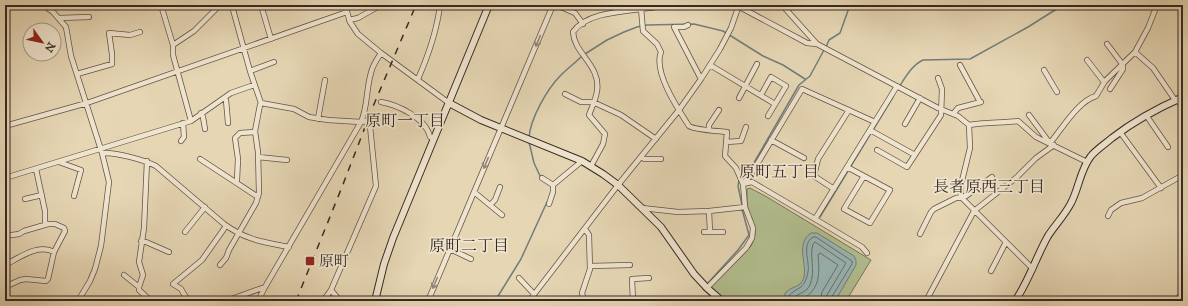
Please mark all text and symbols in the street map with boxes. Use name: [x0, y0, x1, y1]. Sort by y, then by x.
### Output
north arrow: [22, 22, 62, 62]
one-way arrow: [533, 35, 541, 47]
text: N: [42, 40, 58, 55]
district label: 原町一丁目: [365, 111, 445, 130]
one-way arrow: [482, 157, 490, 169]
district label: 原町五丁目: [739, 162, 819, 181]
district label: 長者原西三丁目: [933, 177, 1045, 196]
district label: 原町二丁目: [429, 236, 509, 255]
place label: 原町: [319, 252, 349, 270]
marker: 原町: [304, 255, 316, 267]
one-way arrow: [431, 276, 439, 288]

